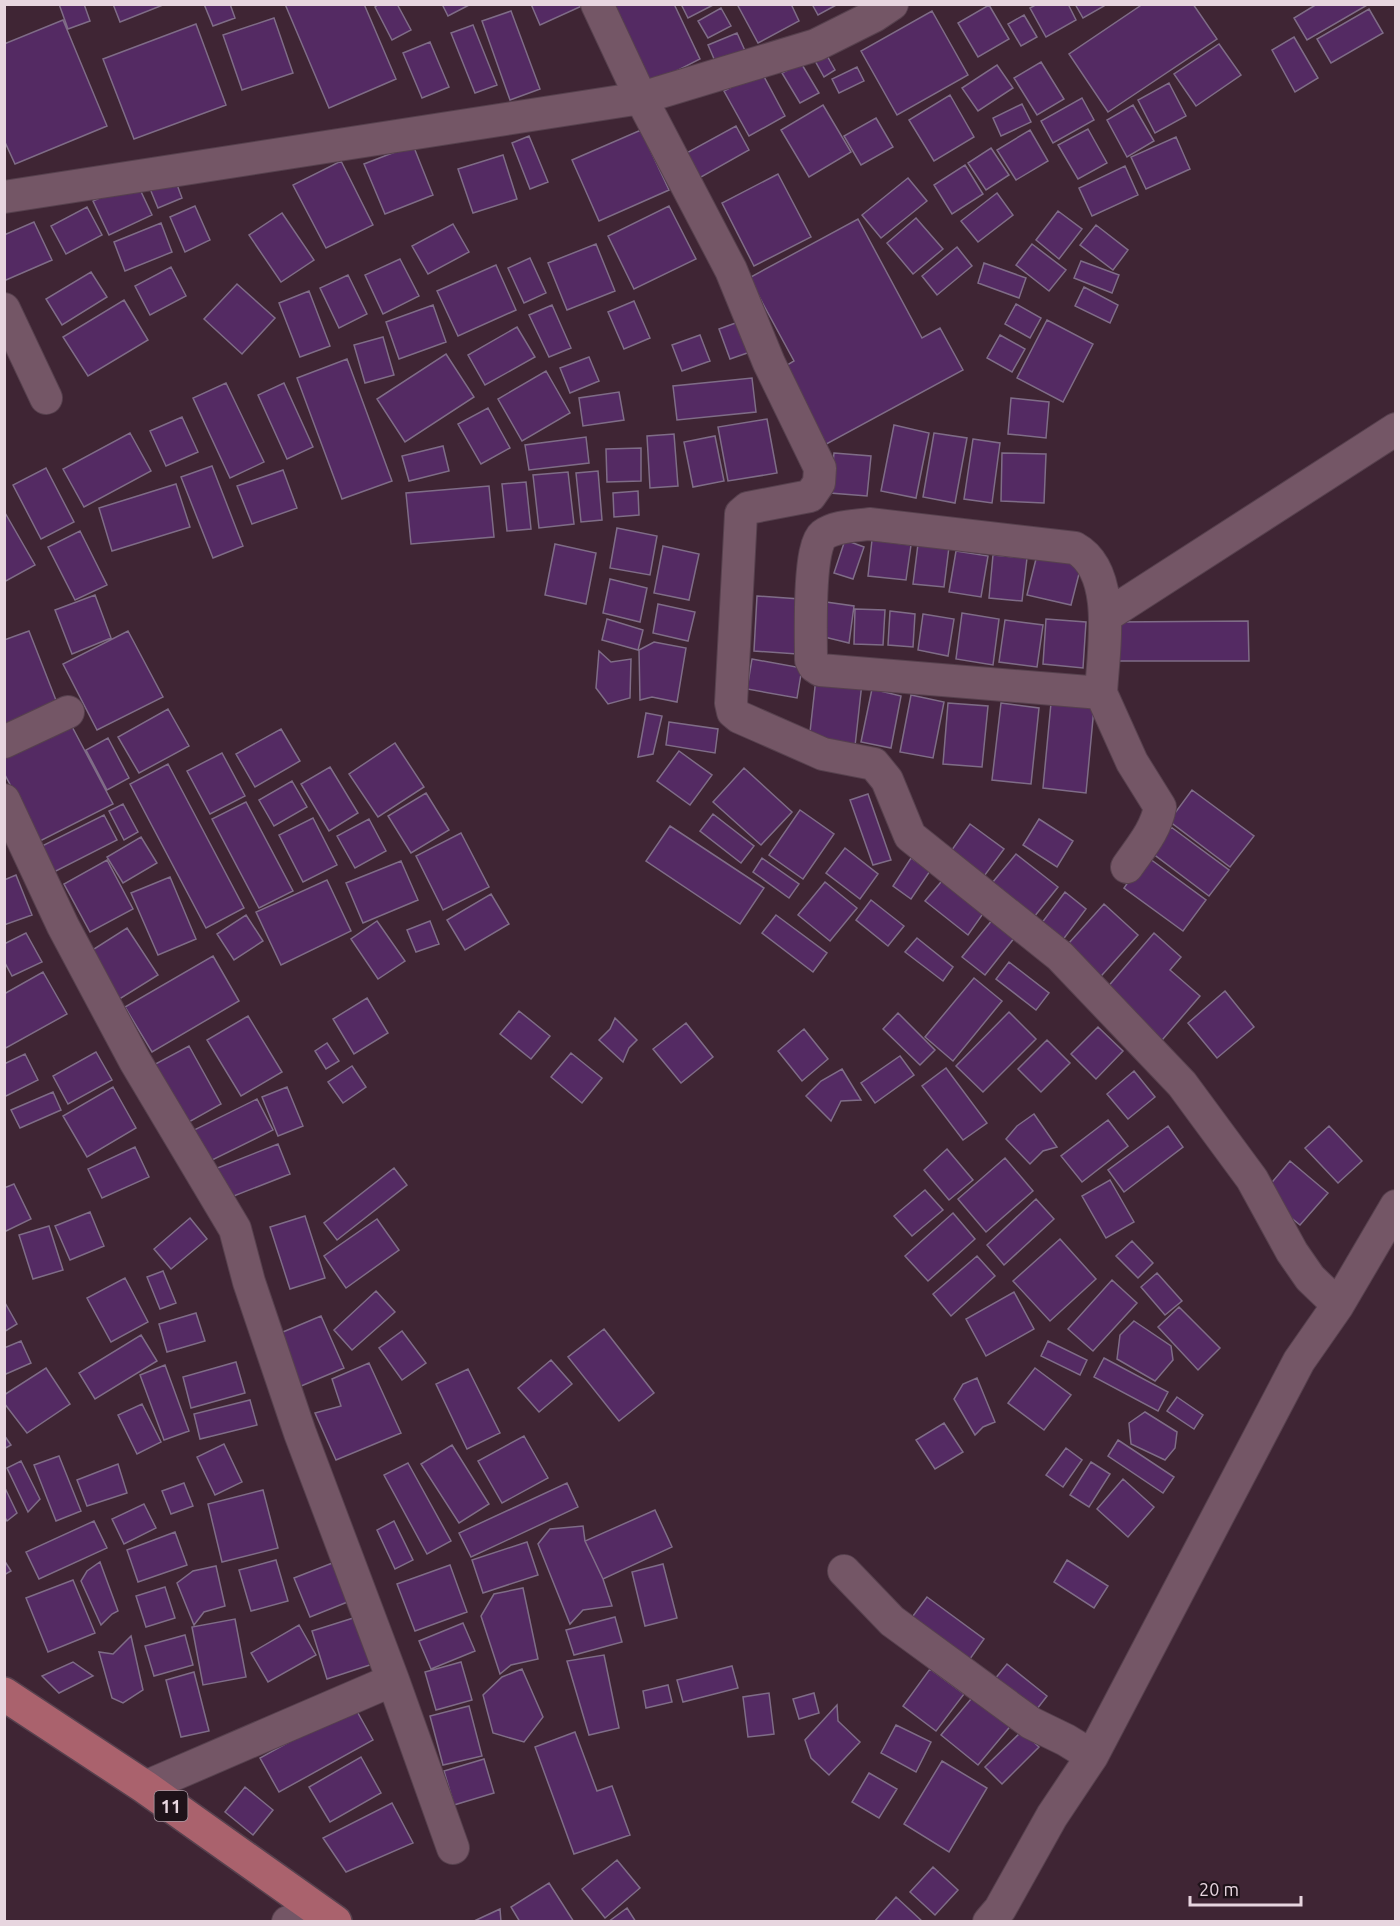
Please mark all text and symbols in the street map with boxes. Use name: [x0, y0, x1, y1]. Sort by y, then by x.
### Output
road number: 11: [154, 1791, 188, 1821]
scale bar: [1190, 1869, 1301, 1907]
text: 20 m: [1199, 1879, 1239, 1899]

